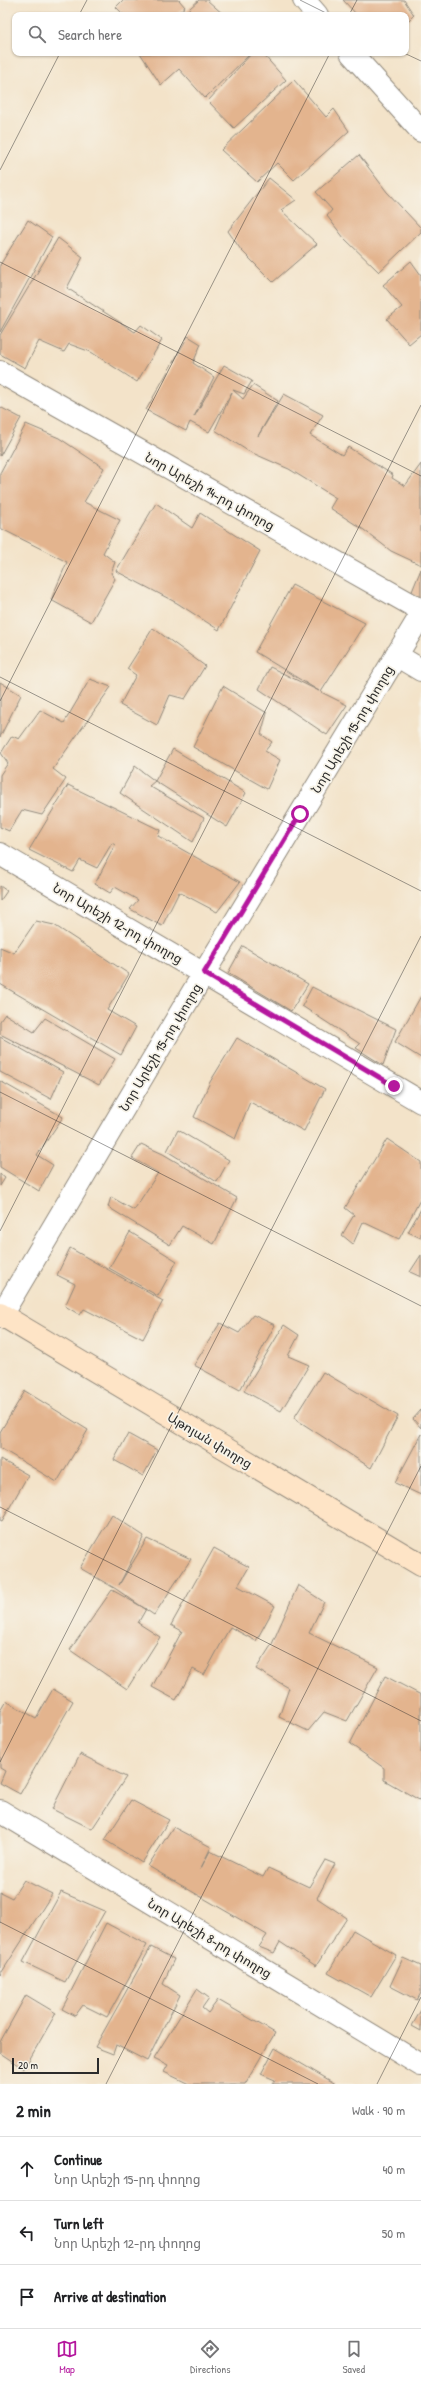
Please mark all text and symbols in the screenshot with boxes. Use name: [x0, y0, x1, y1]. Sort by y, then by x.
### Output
search box: [12, 12, 409, 56]
icon: search: [26, 23, 48, 45]
text: Search here: [58, 24, 122, 45]
street label: Նոր Արեշի 14-րդ փողոց: [142, 448, 278, 534]
street label: Նոր Արեշի 15-րդ փողոց: [307, 662, 397, 796]
route start: [291, 805, 309, 823]
street label: Նոր Արեշի 12-րդ փողոց: [50, 878, 186, 968]
street label: Նոր Արեշի 15-րդ փողոց: [115, 980, 205, 1114]
route end: [385, 1077, 403, 1095]
street label: Աթոյան փողոց: [164, 1407, 256, 1473]
street label: Նոր Արեշի 8-րդ փողոց: [145, 1894, 275, 1982]
scale bar: [12, 2056, 99, 2075]
text: 20 m: [18, 2058, 38, 2072]
text: 2 min: [16, 2099, 51, 2122]
text: Walk · 90 m: [352, 2101, 405, 2119]
text: Continue: [54, 2149, 102, 2170]
icon: ahead: [16, 2158, 38, 2180]
text: 40 m: [382, 2160, 405, 2178]
text: Նոր Արեշի 15-րդ փողոց: [54, 2170, 201, 2188]
text: Turn left: [54, 2213, 104, 2234]
icon: left: [16, 2222, 38, 2244]
text: 50 m: [382, 2224, 405, 2242]
text: Նոր Արեշի 12-րդ փողոց: [54, 2234, 201, 2252]
icon: arrive: [16, 2286, 38, 2308]
text: Arrive at destination: [54, 2286, 166, 2307]
tab: Map: [56, 2338, 78, 2376]
tab: Directions: [190, 2338, 231, 2376]
tab: Saved: [343, 2338, 365, 2376]

